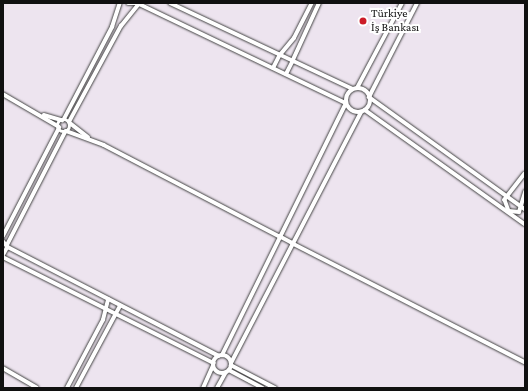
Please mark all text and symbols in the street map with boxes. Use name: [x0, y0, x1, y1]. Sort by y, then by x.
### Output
place label: Türkiye İş Bankası: [371, 7, 419, 35]
marker: Türkiye İş Bankası: [358, 16, 368, 26]

